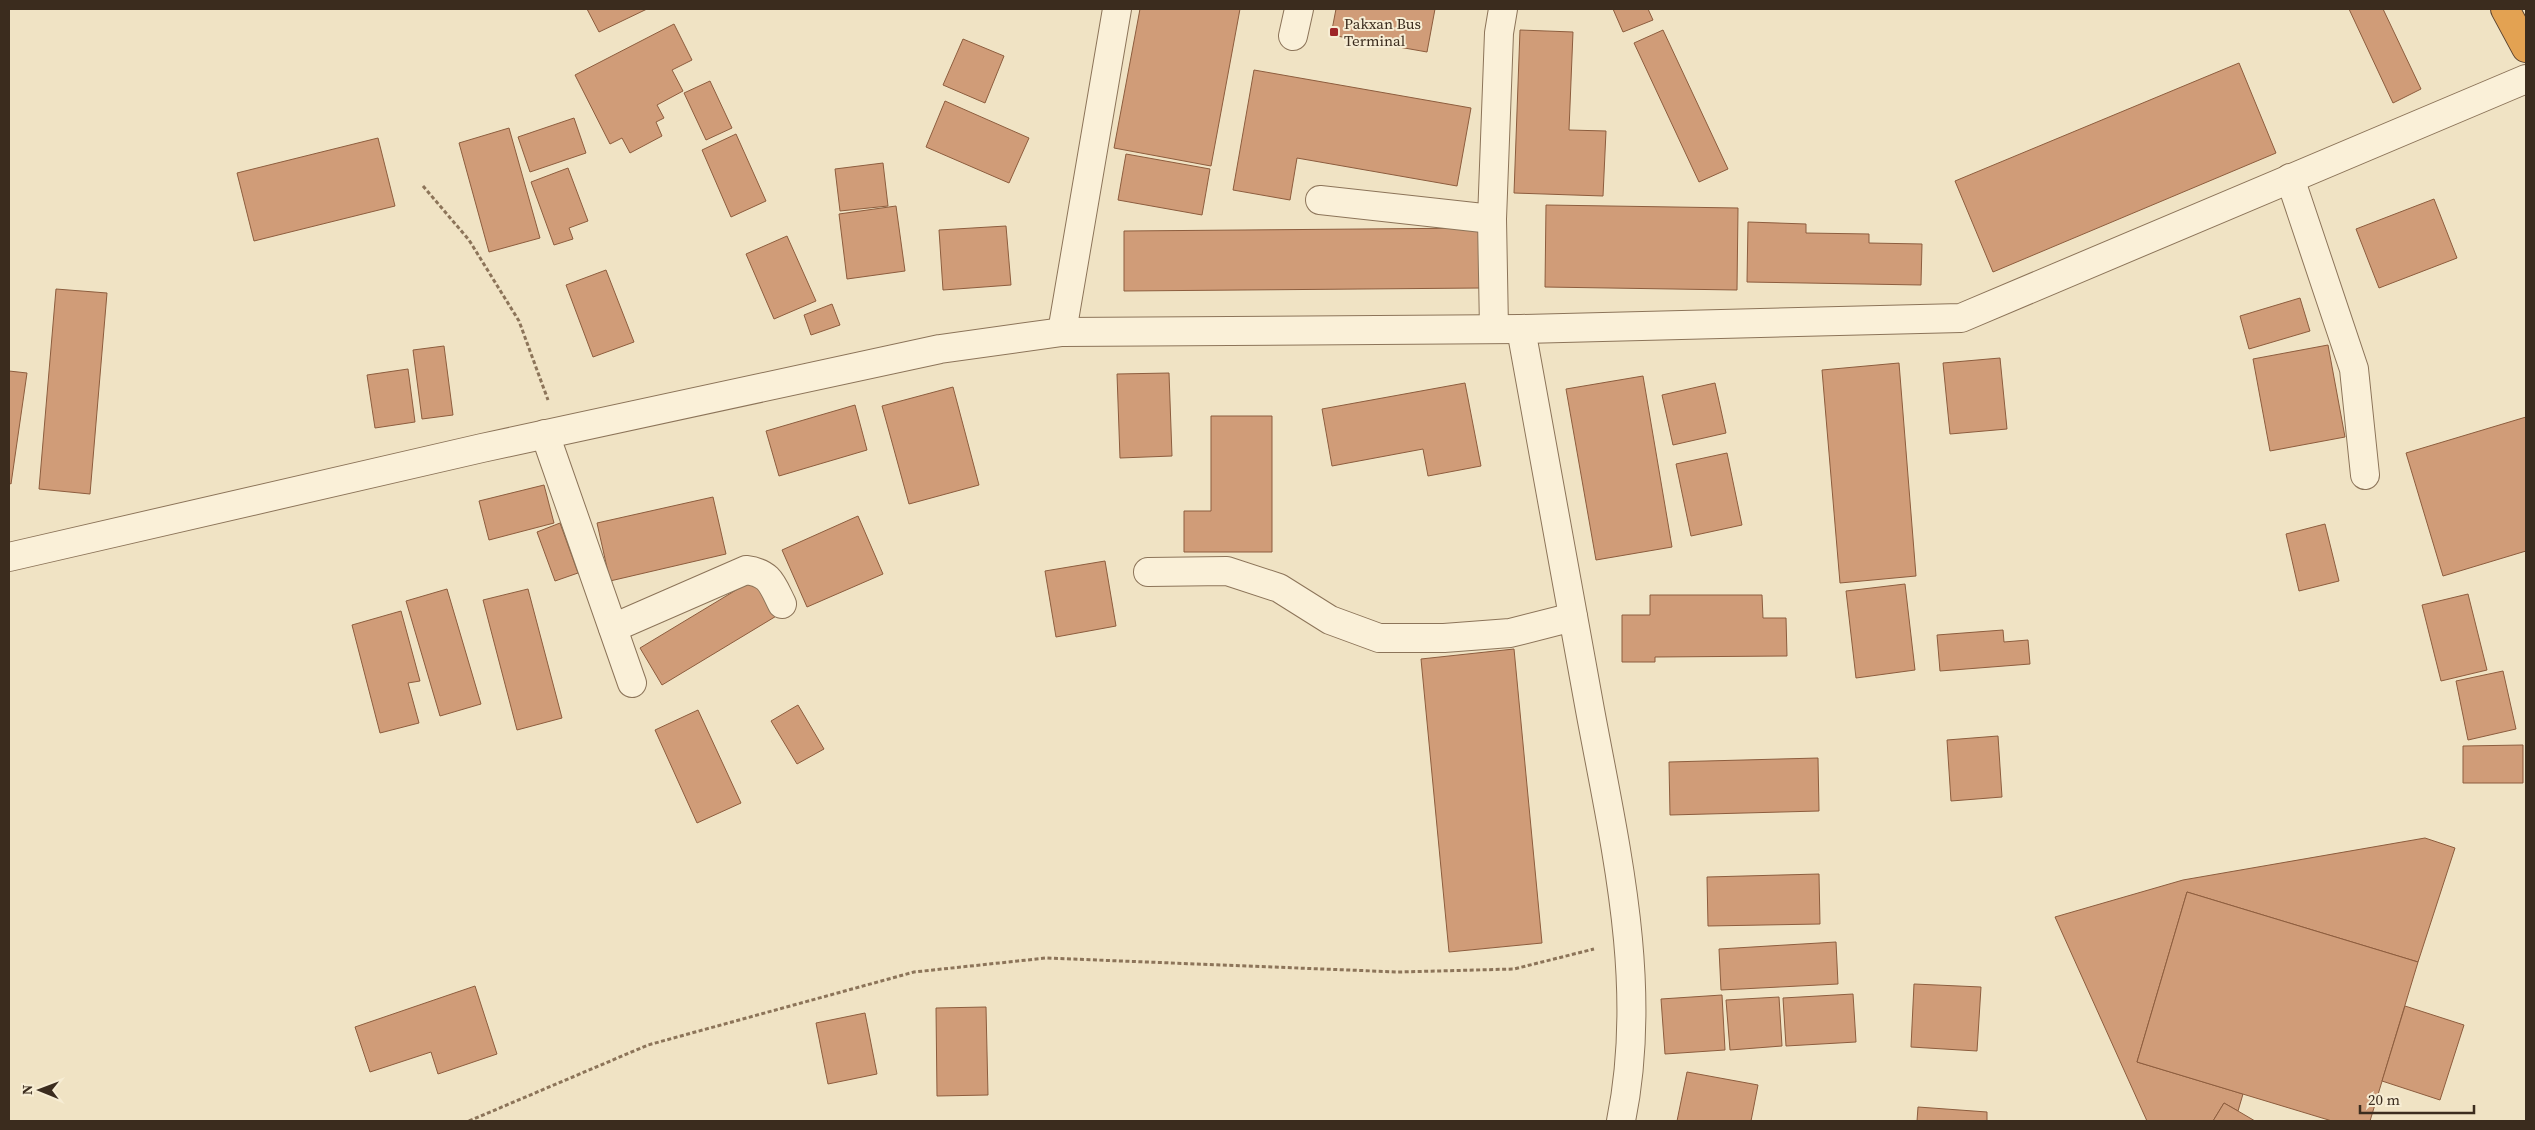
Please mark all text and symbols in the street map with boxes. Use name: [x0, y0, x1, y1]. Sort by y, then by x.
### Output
place label: Pakxan Bus Terminal: [1344, 13, 1421, 51]
marker: Pakxan Bus Terminal: [1328, 26, 1340, 38]
north arrow: [15, 1065, 65, 1115]
scale bar: [2360, 1082, 2474, 1114]
text: N: [17, 1084, 37, 1095]
text: 20 m: [2368, 1089, 2400, 1110]

